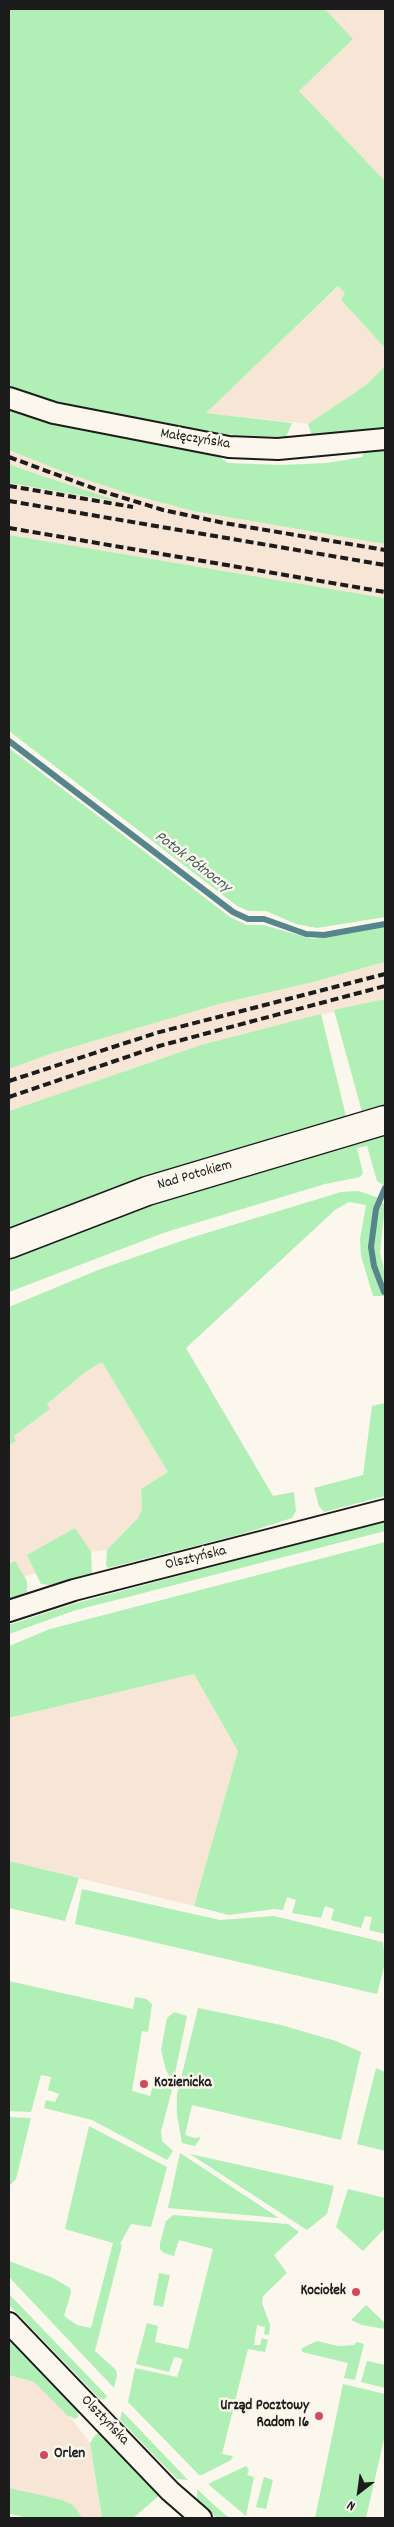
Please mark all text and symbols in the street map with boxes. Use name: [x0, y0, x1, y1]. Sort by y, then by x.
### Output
street label: Małęczyńska: [159, 426, 231, 454]
water label: Potok Północny: [150, 828, 234, 898]
street label: Nad Potokiem: [156, 1157, 234, 1195]
street label: Olsztyńska: [164, 1543, 228, 1575]
place label: Kozienicka: [154, 2075, 212, 2093]
marker: Kozienicka: [138, 2078, 150, 2090]
place label: Kociołek: [300, 2283, 346, 2301]
marker: Kociołek: [350, 2286, 362, 2298]
street label: Olsztyńska: [76, 2392, 132, 2450]
place label: Urząd Pocztowy Radom 16: [220, 2398, 309, 2433]
marker: Urząd Pocztowy Radom 16: [313, 2410, 325, 2422]
place label: Orlen: [54, 2446, 85, 2464]
marker: Orlen: [38, 2449, 50, 2461]
north arrow: [334, 2467, 384, 2517]
text: N: [344, 2495, 360, 2515]

